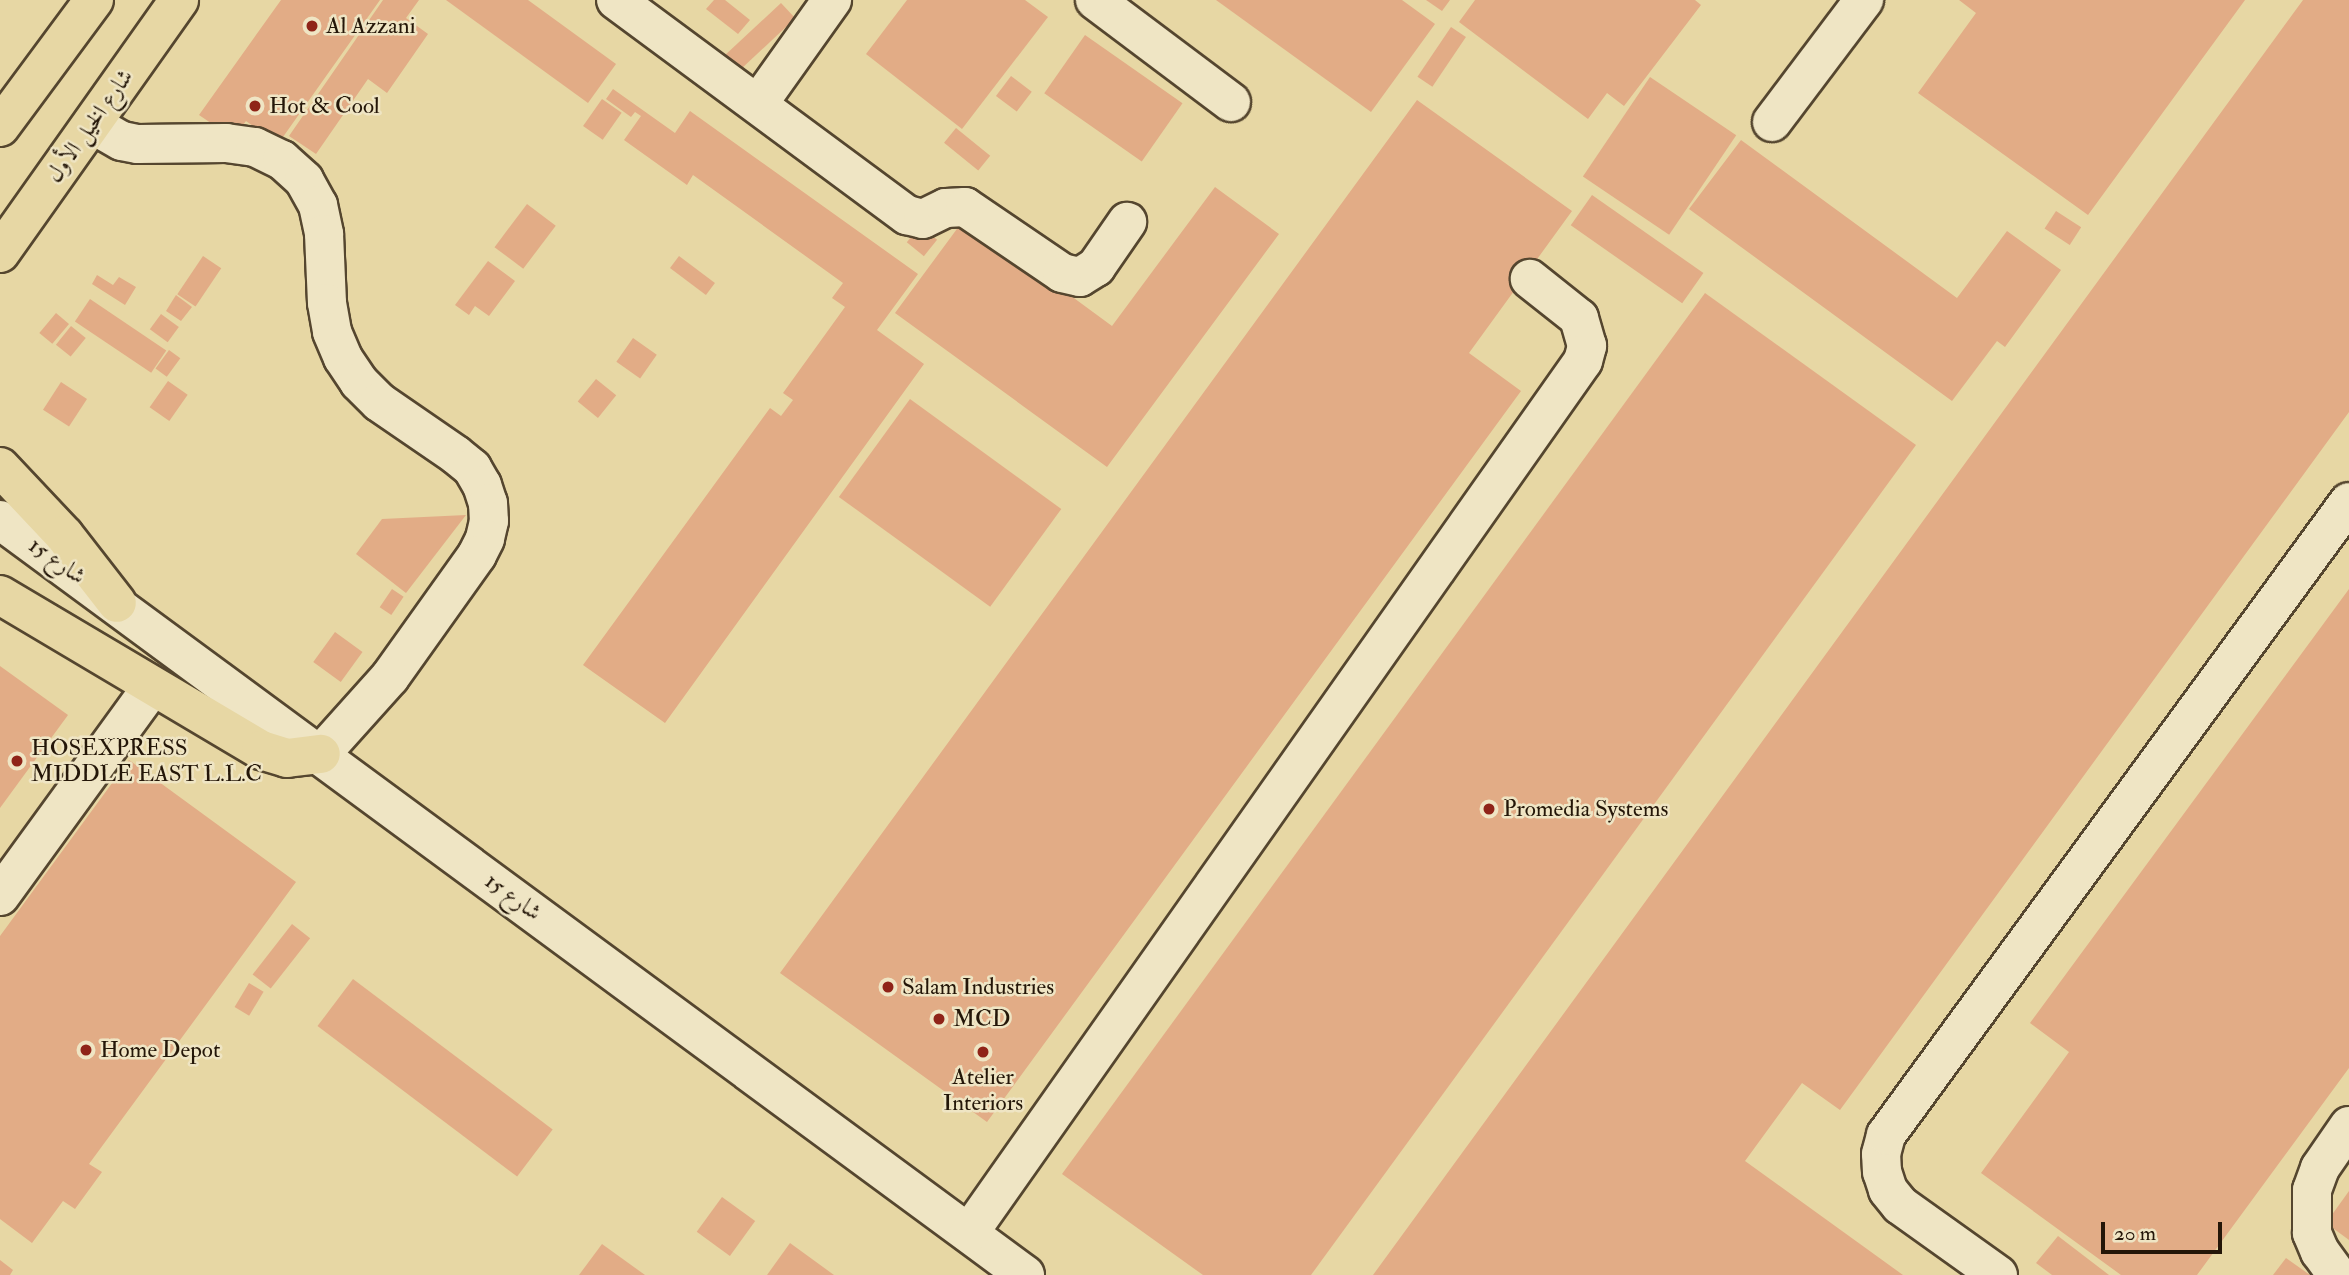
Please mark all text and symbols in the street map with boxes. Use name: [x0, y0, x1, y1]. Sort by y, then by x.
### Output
place label: Al Azzani: [326, 12, 416, 40]
marker: Al Azzani: [304, 18, 320, 34]
street label: شارع الخيل الأول: [41, 64, 139, 188]
place label: Hot & Cool: [269, 92, 380, 120]
marker: Hot & Cool: [247, 98, 263, 114]
street label: شارع 15: [23, 532, 91, 590]
place label: HOSEXPRESS MIDDLE EAST L.L.C: [31, 734, 262, 788]
marker: HOSEXPRESS MIDDLE EAST L.L.C: [9, 753, 25, 769]
place label: Promedia Systems: [1503, 795, 1668, 823]
marker: Promedia Systems: [1481, 801, 1497, 817]
street label: شارع 15: [479, 867, 547, 927]
place label: Salam Industries: [902, 973, 1054, 1001]
marker: Salam Industries: [880, 979, 896, 995]
place label: MCD: [953, 1005, 1011, 1033]
marker: MCD: [931, 1011, 947, 1027]
place label: Home Depot: [100, 1036, 220, 1064]
marker: Home Depot: [78, 1042, 94, 1058]
marker: Atelier Interiors: [975, 1044, 991, 1060]
place label: Atelier Interiors: [943, 1063, 1023, 1117]
scale bar: [2104, 1208, 2225, 1252]
text: 20 m: [2114, 1220, 2156, 1247]

